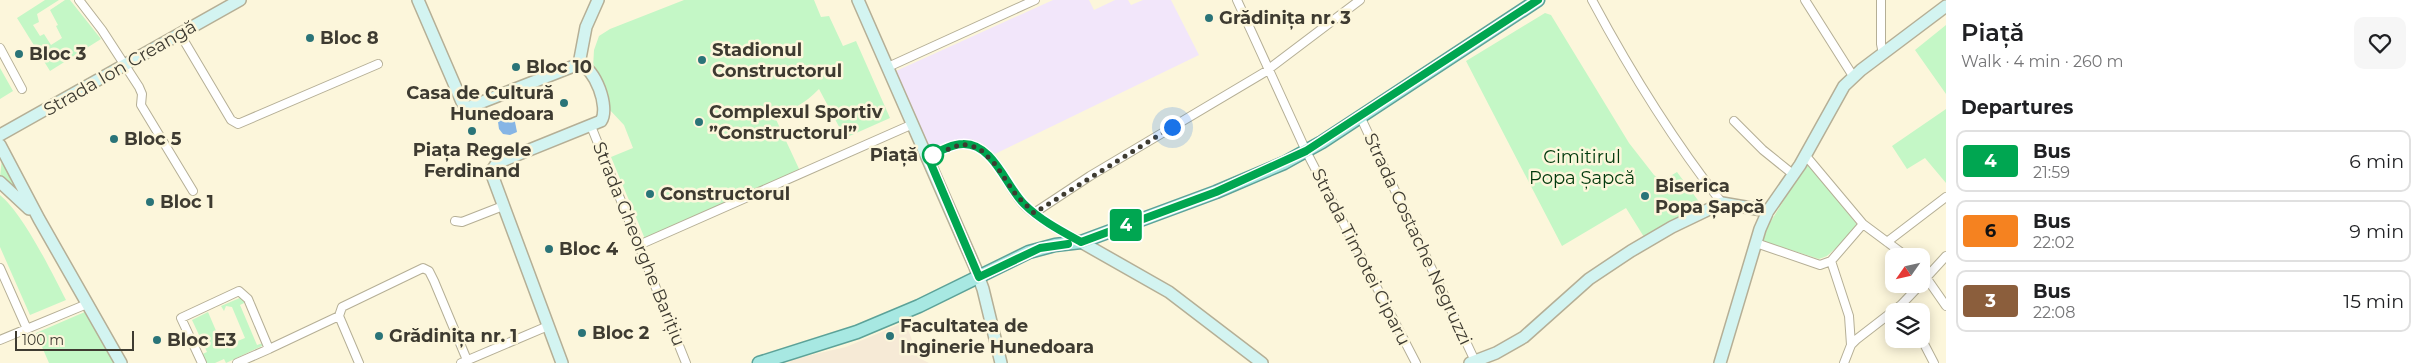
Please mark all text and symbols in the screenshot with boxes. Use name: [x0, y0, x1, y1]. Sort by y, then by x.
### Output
place label: Grădinița nr. 3: [1219, 7, 1351, 30]
marker: Grădinița nr. 3: [1203, 12, 1215, 24]
street label: Strada Ion Creangă: [40, 15, 200, 121]
button: heart: [2354, 17, 2406, 69]
text: Piață: [1961, 18, 2024, 47]
place label: Bloc 8: [320, 27, 379, 49]
marker: Bloc 8: [304, 32, 316, 44]
place label: Stadionul Constructorul: [712, 39, 842, 82]
place label: Bloc 3: [29, 43, 87, 65]
marker: Bloc 3: [13, 48, 25, 60]
text: Walk · 4 min · 260 m: [1961, 52, 2123, 71]
marker: Stadionul Constructorul: [696, 54, 708, 66]
place label: Bloc 10: [526, 56, 592, 78]
marker: Bloc 10: [510, 61, 522, 73]
place label: Casa de Cultură Hunedoara: [406, 82, 554, 125]
text: Departures: [1961, 96, 2073, 119]
marker: Casa de Cultură Hunedoara: [558, 97, 570, 109]
place label: Complexul Sportiv ”Constructorul”: [709, 101, 883, 144]
your location: [1160, 115, 1185, 140]
marker: Complexul Sportiv ”Constructorul”: [693, 116, 705, 128]
marker: Piața Regele Ferdinand: [466, 125, 478, 137]
place label: Bloc 5: [124, 128, 182, 150]
street label: Strada Costache Negruzzi: [1359, 130, 1477, 348]
marker: Bloc 5: [108, 133, 120, 145]
place label: Piața Regele Ferdinand: [413, 139, 531, 182]
street label: Strada Gheorghe Barițiu: [587, 139, 690, 350]
text: Bus: [2033, 140, 2071, 163]
place label: Piață: [870, 144, 918, 167]
marker: Piață: [922, 144, 944, 166]
park label: Cimitirul Popa Șapcă: [1529, 146, 1635, 190]
text: 4: [1984, 150, 1997, 172]
text: 6 min: [2349, 150, 2404, 173]
text: 21:59: [2033, 163, 2070, 182]
street label: Strada Timotei Ciparu: [1307, 165, 1415, 349]
place label: Biserica Popa Șapcă: [1655, 175, 1765, 219]
place label: Constructorul: [660, 183, 790, 205]
marker: Constructorul: [644, 188, 656, 200]
marker: Biserica Popa Șapcă: [1639, 190, 1651, 202]
place label: Bloc 1: [160, 191, 214, 213]
marker: Bloc 1: [144, 196, 156, 208]
line badge: 4: [1110, 209, 1142, 241]
text: Bus: [2033, 210, 2071, 233]
text: 4: [1120, 214, 1132, 236]
text: 6: [1985, 220, 1996, 242]
text: 9 min: [2349, 220, 2404, 243]
text: 22:02: [2033, 233, 2074, 252]
place label: Bloc 4: [559, 238, 619, 260]
marker: Bloc 4: [543, 243, 555, 255]
north arrow: [1885, 248, 1930, 292]
map controls: [1885, 248, 1930, 348]
text: Bus: [2033, 280, 2071, 303]
text: 3: [1985, 290, 1996, 312]
text: 15 min: [2343, 290, 2404, 313]
button: layers: [1885, 303, 1930, 348]
text: 22:08: [2033, 303, 2075, 322]
place label: Facultatea de Inginerie Hunedoara: [900, 315, 1094, 358]
place label: Bloc 2: [592, 322, 650, 344]
place label: Grădinița nr. 1: [389, 325, 517, 348]
marker: Bloc 2: [576, 327, 588, 339]
scale bar: [15, 328, 134, 351]
place label: Bloc E3: [167, 329, 237, 351]
marker: Grădinița nr. 1: [373, 330, 385, 342]
marker: Facultatea de Inginerie Hunedoara: [884, 330, 896, 342]
text: 100 m: [22, 331, 64, 349]
marker: Bloc E3: [151, 334, 163, 346]

